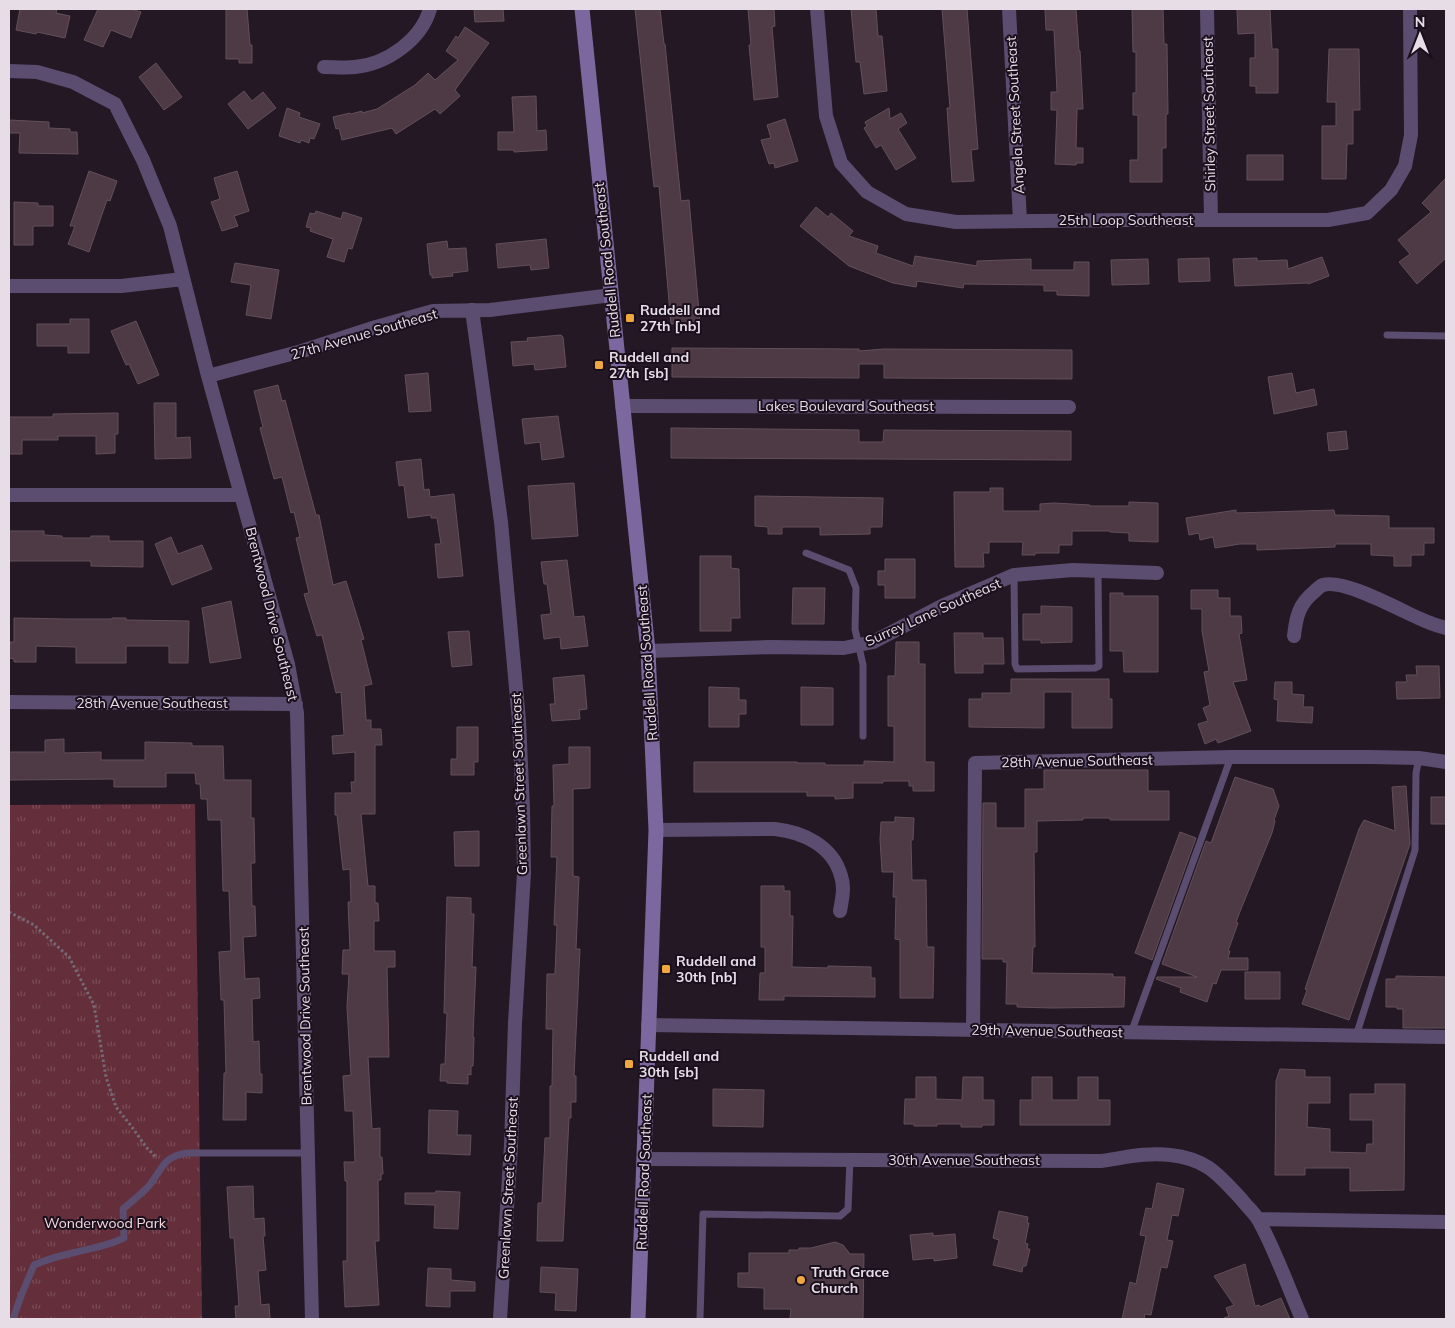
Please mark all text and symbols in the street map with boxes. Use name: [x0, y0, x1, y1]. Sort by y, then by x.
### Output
north arrow: [1395, 10, 1445, 60]
text: N: [1415, 13, 1425, 31]
street label: Angela Street Southeast: [1002, 36, 1028, 194]
street label: Shirley Street Southeast: [1199, 36, 1219, 192]
street label: Ruddell Road Southeast: [590, 181, 624, 339]
street label: 25th Loop Southeast: [1059, 211, 1194, 229]
place label: Ruddell and 27th [nb]: [640, 301, 720, 335]
street label: 27th Avenue Southeast: [289, 304, 439, 364]
marker: Ruddell and 27th [nb]: [624, 312, 636, 324]
place label: Ruddell and 27th [sb]: [609, 348, 689, 382]
marker: Ruddell and 27th [sb]: [593, 359, 605, 371]
street label: Lakes Boulevard Southeast: [758, 397, 934, 415]
street label: Brentwood Drive Southeast: [242, 525, 302, 703]
street label: Surrey Lane Southeast: [862, 574, 1004, 650]
street label: Ruddell Road Southeast: [633, 584, 661, 742]
street label: Greenlawn Street Southeast: [507, 692, 531, 875]
street label: 28th Avenue Southeast: [76, 694, 228, 712]
street label: 28th Avenue Southeast: [1001, 751, 1153, 771]
street label: Brentwood Drive Southeast: [294, 926, 316, 1105]
place label: Ruddell and 30th [nb]: [676, 952, 756, 986]
marker: Ruddell and 30th [nb]: [660, 963, 672, 975]
street label: 29th Avenue Southeast: [971, 1021, 1123, 1041]
place label: Ruddell and 30th [sb]: [639, 1047, 719, 1081]
marker: Ruddell and 30th [sb]: [623, 1058, 635, 1070]
street label: Ruddell Road Southeast: [632, 1094, 656, 1250]
street label: Greenlawn Street Southeast: [494, 1096, 522, 1280]
street label: 30th Avenue Southeast: [888, 1151, 1040, 1169]
park label: Wonderwood Park: [44, 1214, 167, 1232]
place label: Truth Grace Church: [811, 1263, 889, 1297]
marker: Truth Grace Church: [795, 1274, 807, 1286]

